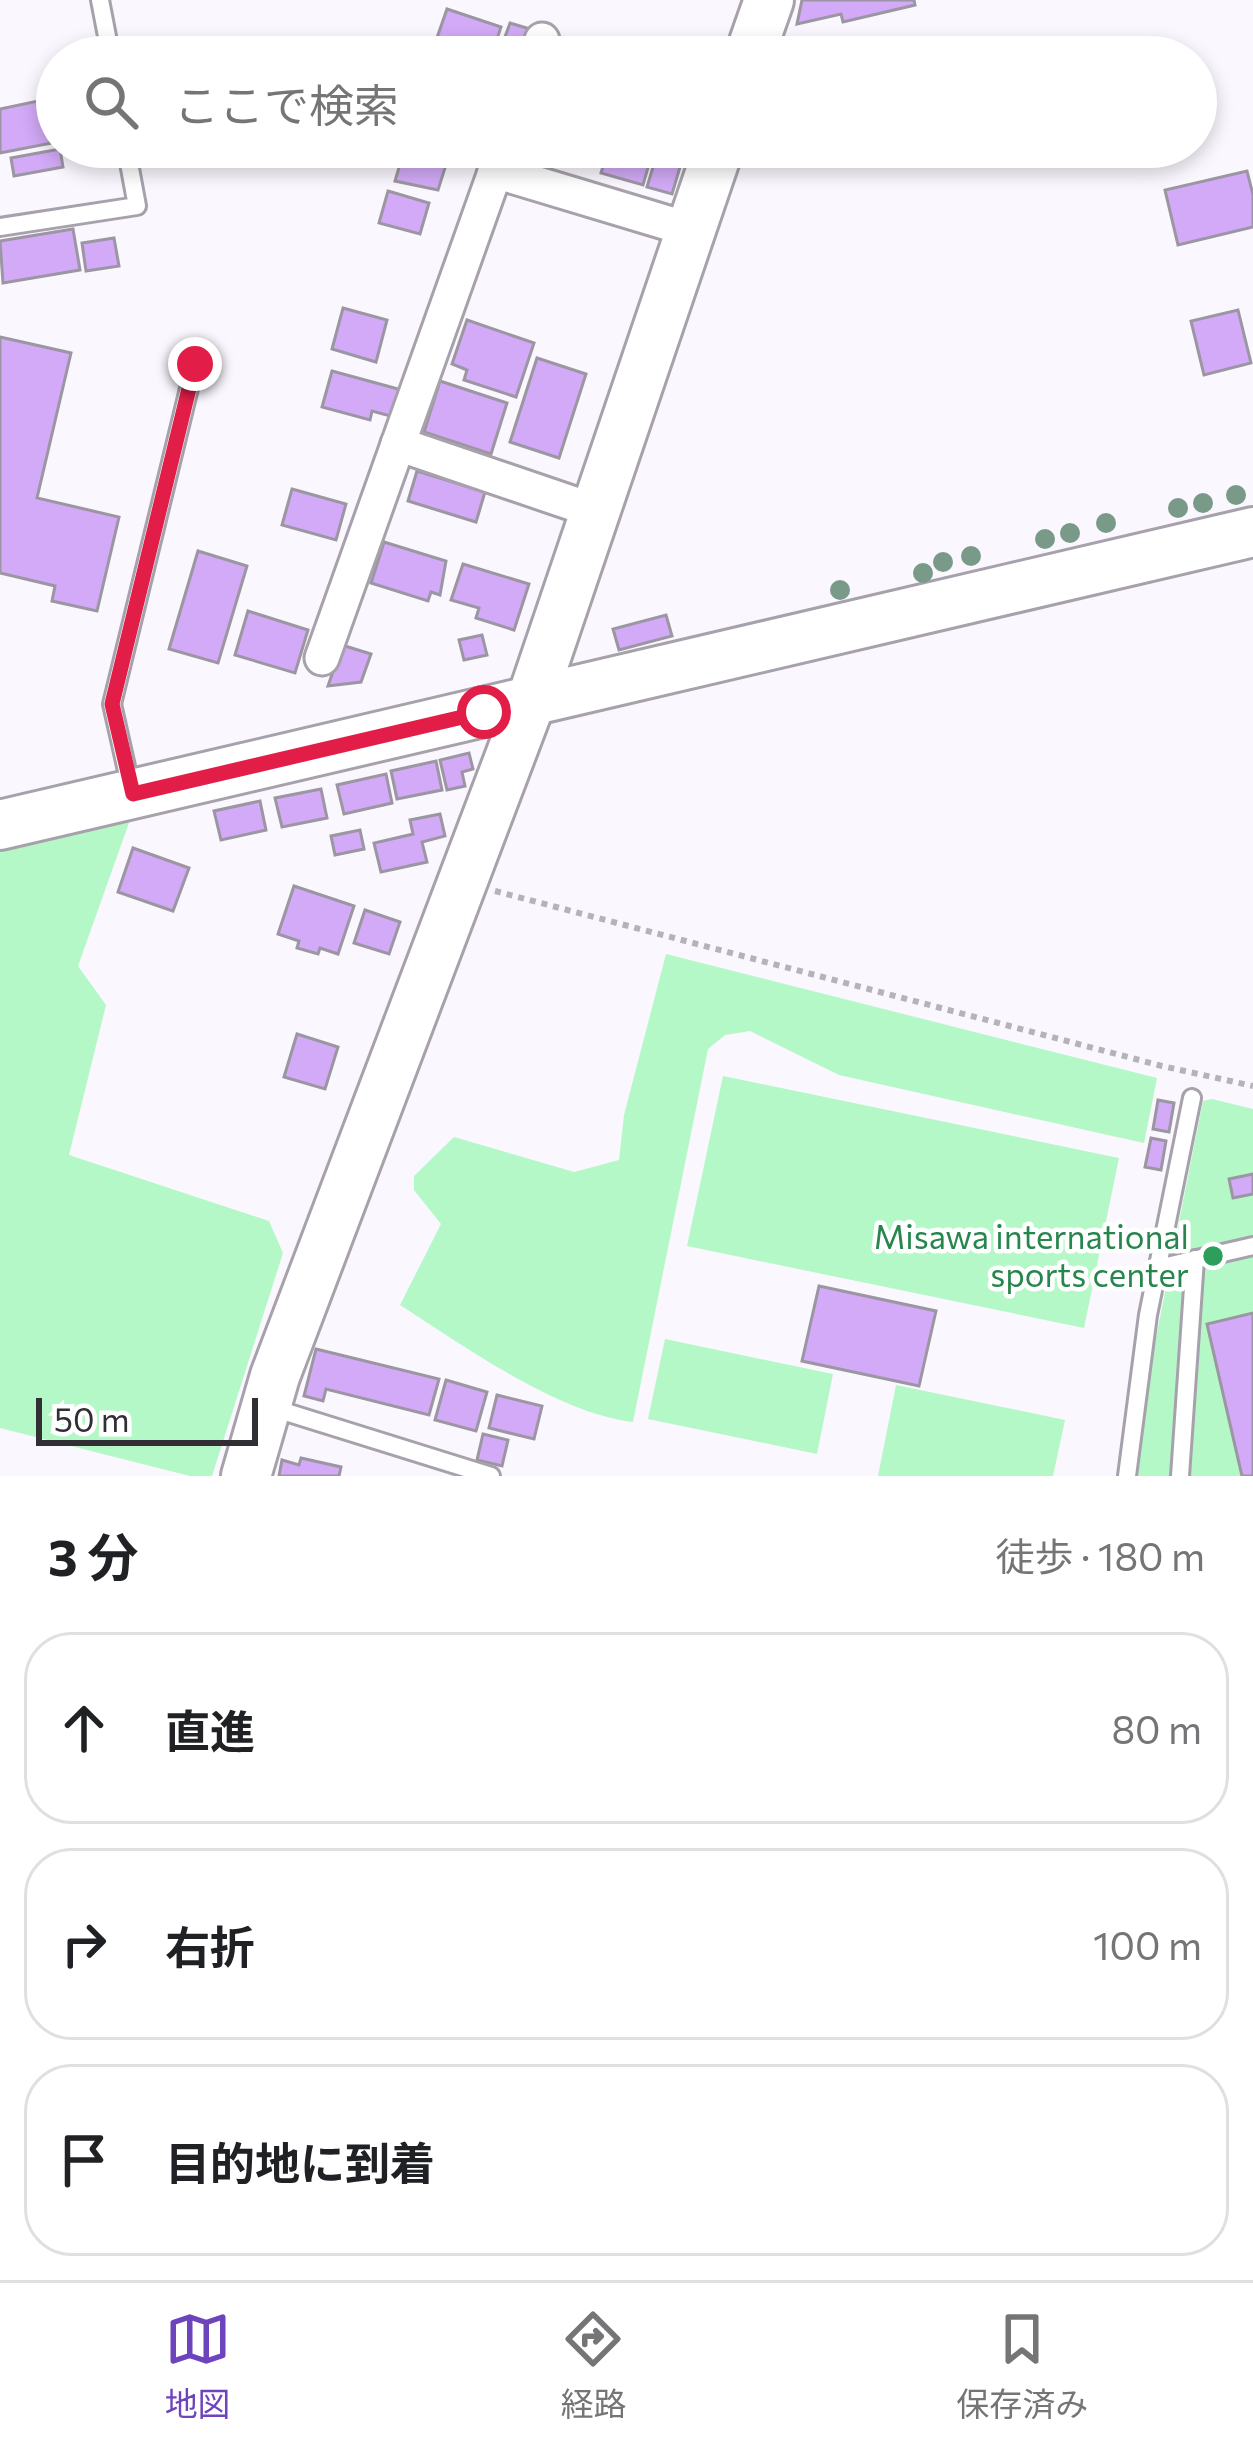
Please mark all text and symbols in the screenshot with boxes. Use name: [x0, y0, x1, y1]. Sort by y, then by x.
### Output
search box: [36, 36, 1217, 168]
icon: search: [78, 69, 144, 135]
text: ここで検索: [174, 76, 399, 131]
route end: [168, 337, 222, 391]
route start: [457, 685, 511, 739]
place label: Misawa international sports center: [874, 1215, 1189, 1294]
marker: Misawa international sports center: [1200, 1243, 1226, 1269]
scale bar: [36, 1392, 258, 1445]
text: 50 m: [54, 1398, 130, 1439]
text: 3 分: [48, 1524, 138, 1587]
text: 徒歩 · 180 m: [996, 1531, 1205, 1579]
icon: ahead: [51, 1695, 117, 1761]
text: 直進: [165, 1702, 255, 1757]
text: 80 m: [1111, 1704, 1202, 1752]
icon: right: [51, 1911, 117, 1977]
text: 右折: [165, 1918, 255, 1973]
text: 100 m: [1093, 1920, 1202, 1968]
icon: arrive: [51, 2127, 117, 2193]
text: 目的地に到着: [165, 2134, 435, 2189]
tab: 地図: [165, 2306, 231, 2426]
tab: 経路: [560, 2306, 626, 2426]
tab: 保存済み: [956, 2306, 1088, 2426]

